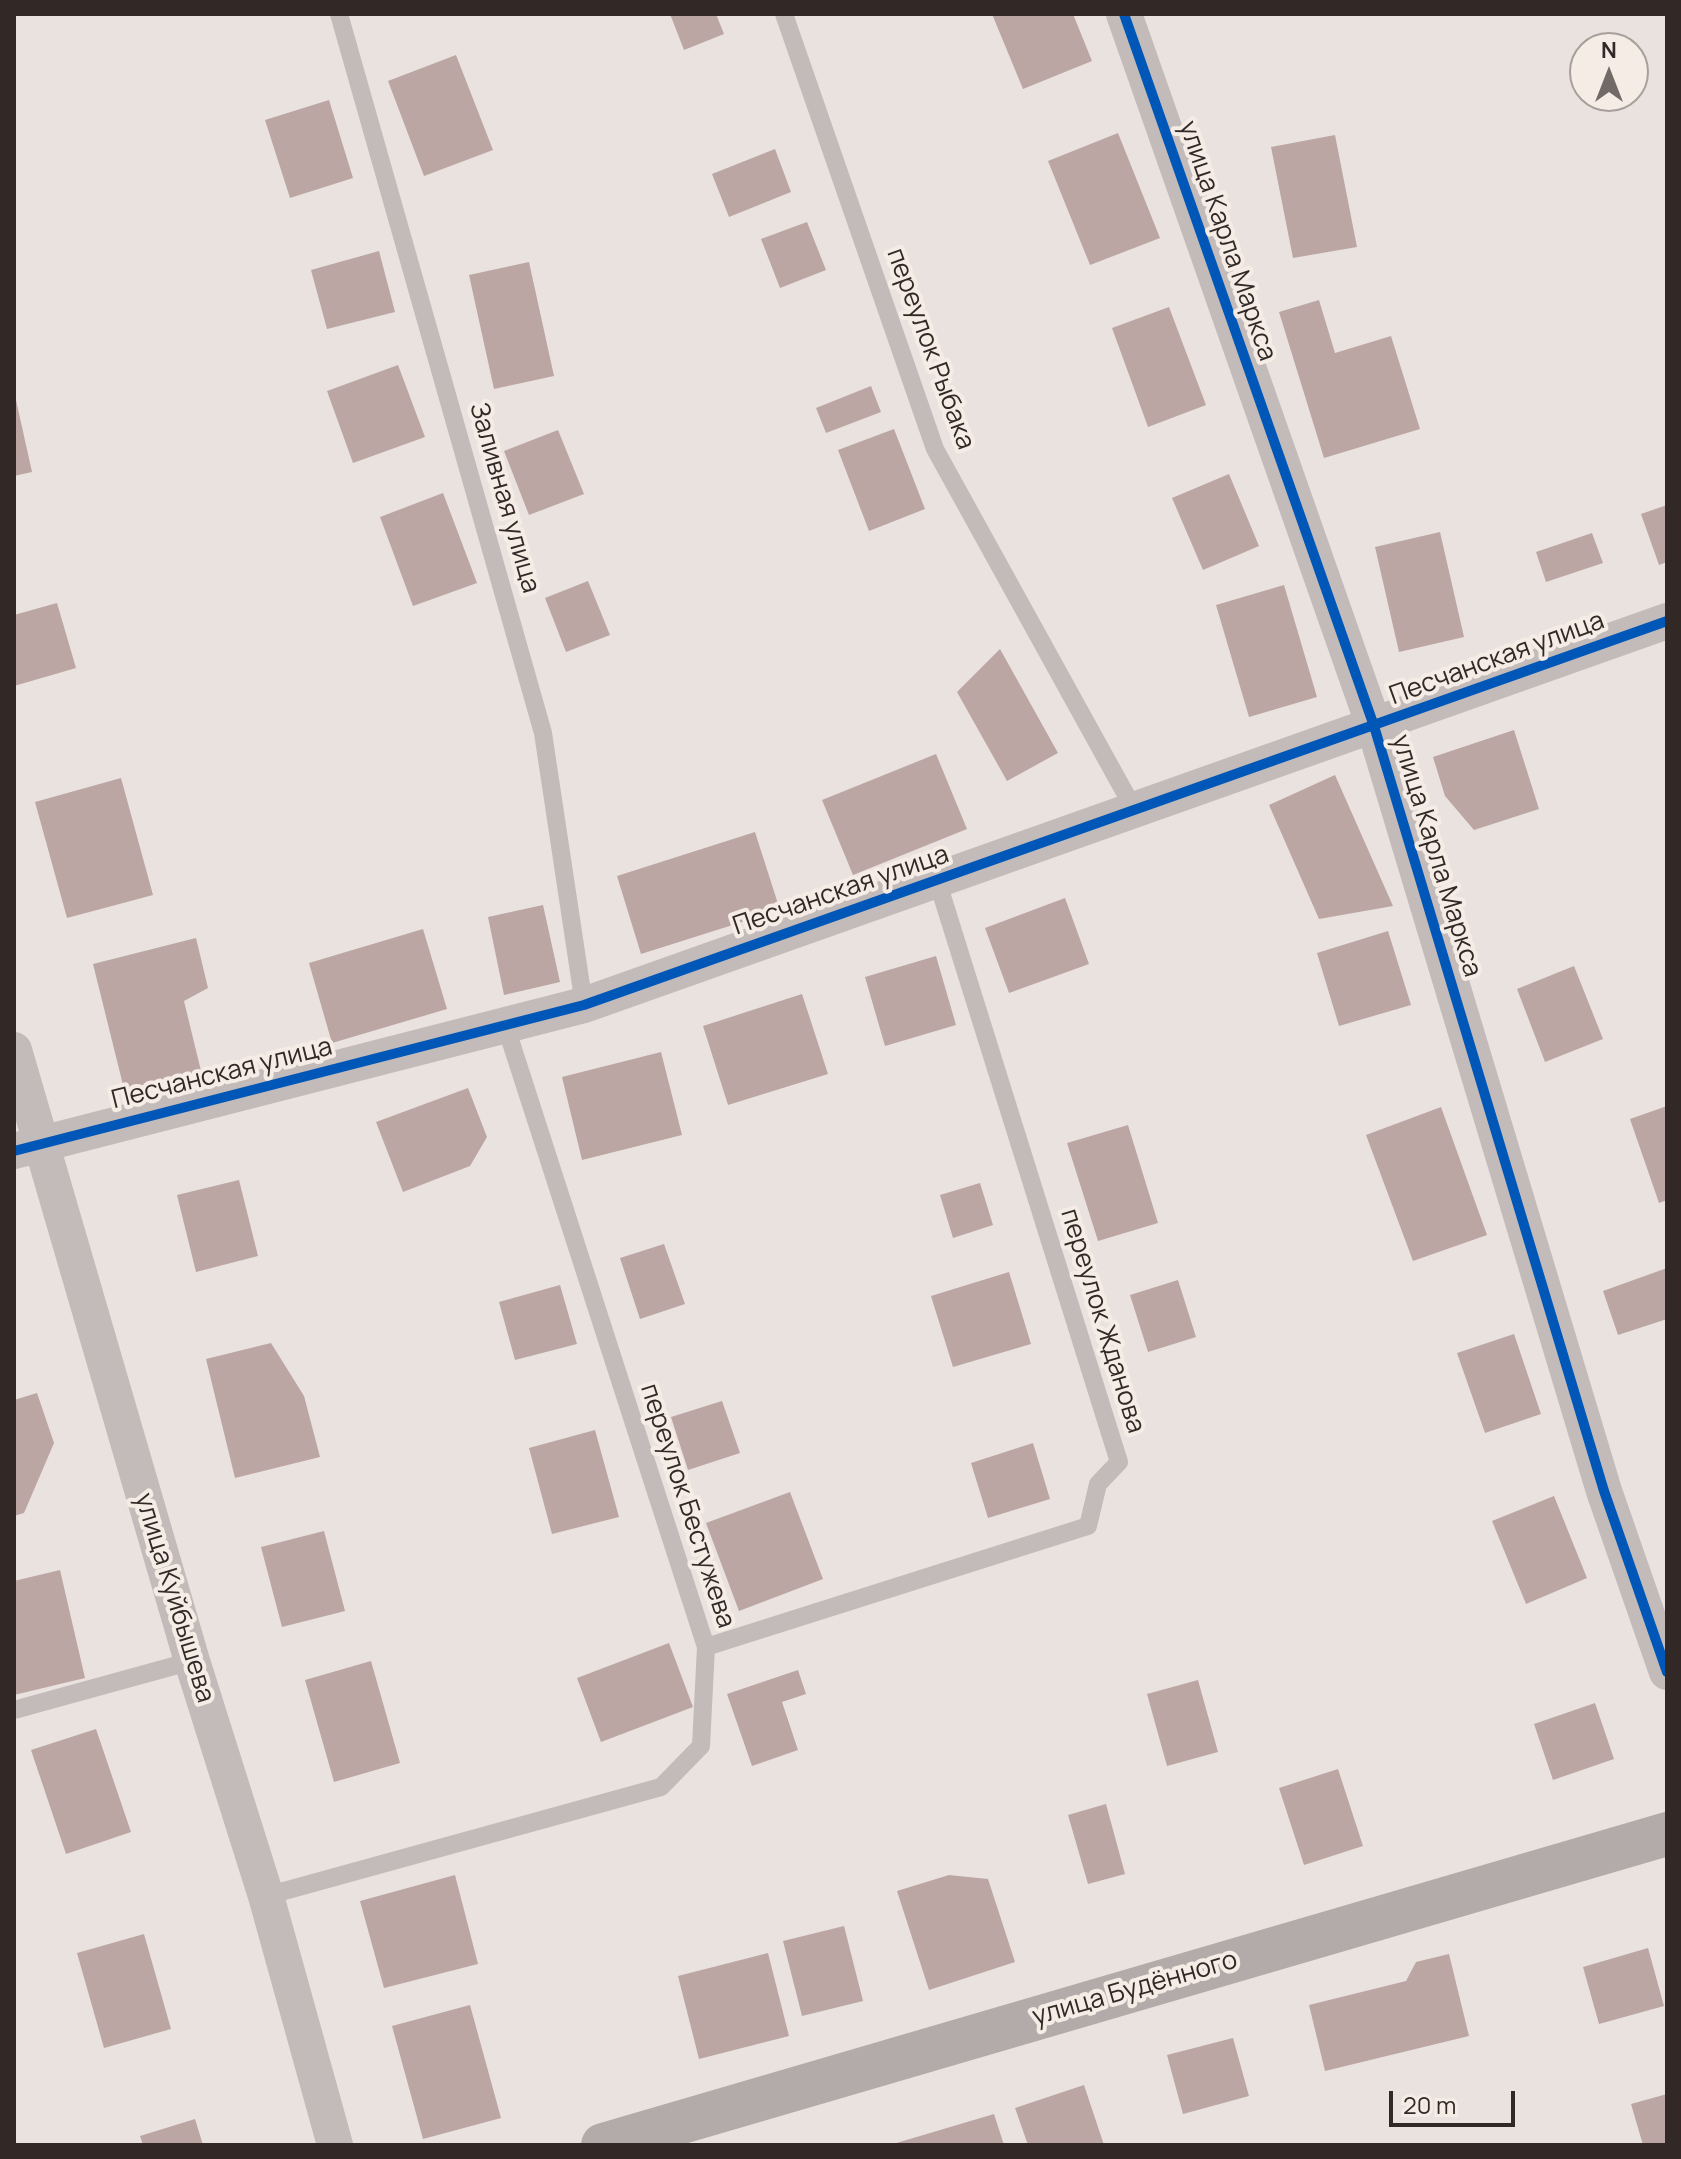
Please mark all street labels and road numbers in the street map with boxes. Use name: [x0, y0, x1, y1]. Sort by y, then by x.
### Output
street label: улица Карла Маркса: [1171, 117, 1283, 365]
street label: переулок Рыбака: [879, 244, 981, 454]
street label: Заливная улица: [462, 399, 546, 597]
street label: Песчанская улица: [1385, 606, 1609, 712]
street label: улица Карла Маркса: [1384, 731, 1488, 981]
street label: Песчанская улица: [729, 839, 953, 943]
street label: Песчанская улица: [108, 1031, 336, 1117]
street label: переулок Жданова: [1053, 1205, 1151, 1437]
street label: переулок Бестужева: [633, 1380, 741, 1632]
street label: улица Куйбышева: [127, 1490, 221, 1706]
street label: улица Будённого: [1029, 1945, 1241, 2033]

